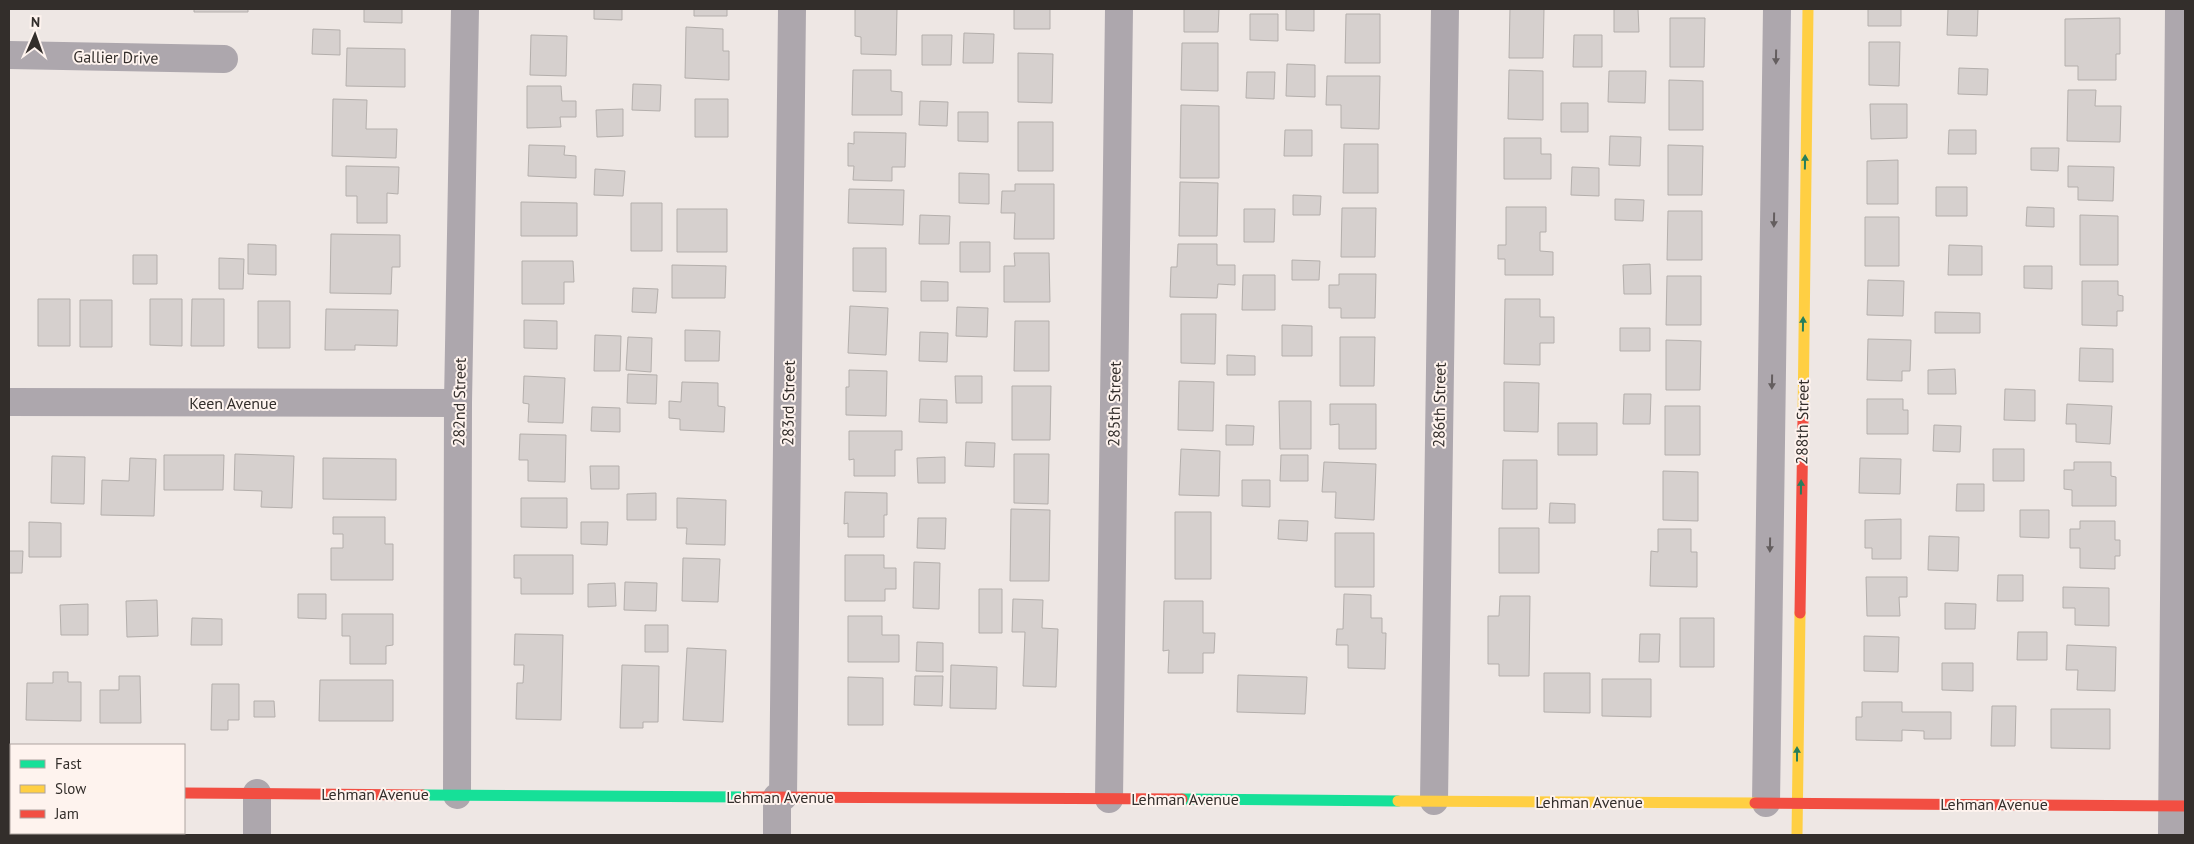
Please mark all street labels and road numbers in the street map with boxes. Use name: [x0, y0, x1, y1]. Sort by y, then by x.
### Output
street label: Gallier Drive: [73, 46, 159, 68]
street label: 282nd Street: [448, 357, 470, 446]
street label: 283rd Street: [777, 360, 799, 446]
street label: 285th Street: [1103, 361, 1125, 447]
street label: 286th Street: [1428, 362, 1450, 448]
street label: 288th Street: [1791, 379, 1813, 465]
street label: Keen Avenue: [189, 393, 277, 413]
street label: Lehman Avenue: [321, 784, 429, 804]
street label: Lehman Avenue: [726, 787, 834, 807]
street label: Lehman Avenue: [1131, 789, 1239, 809]
street label: Lehman Avenue: [1535, 792, 1643, 812]
street label: Lehman Avenue: [1940, 794, 2048, 814]

